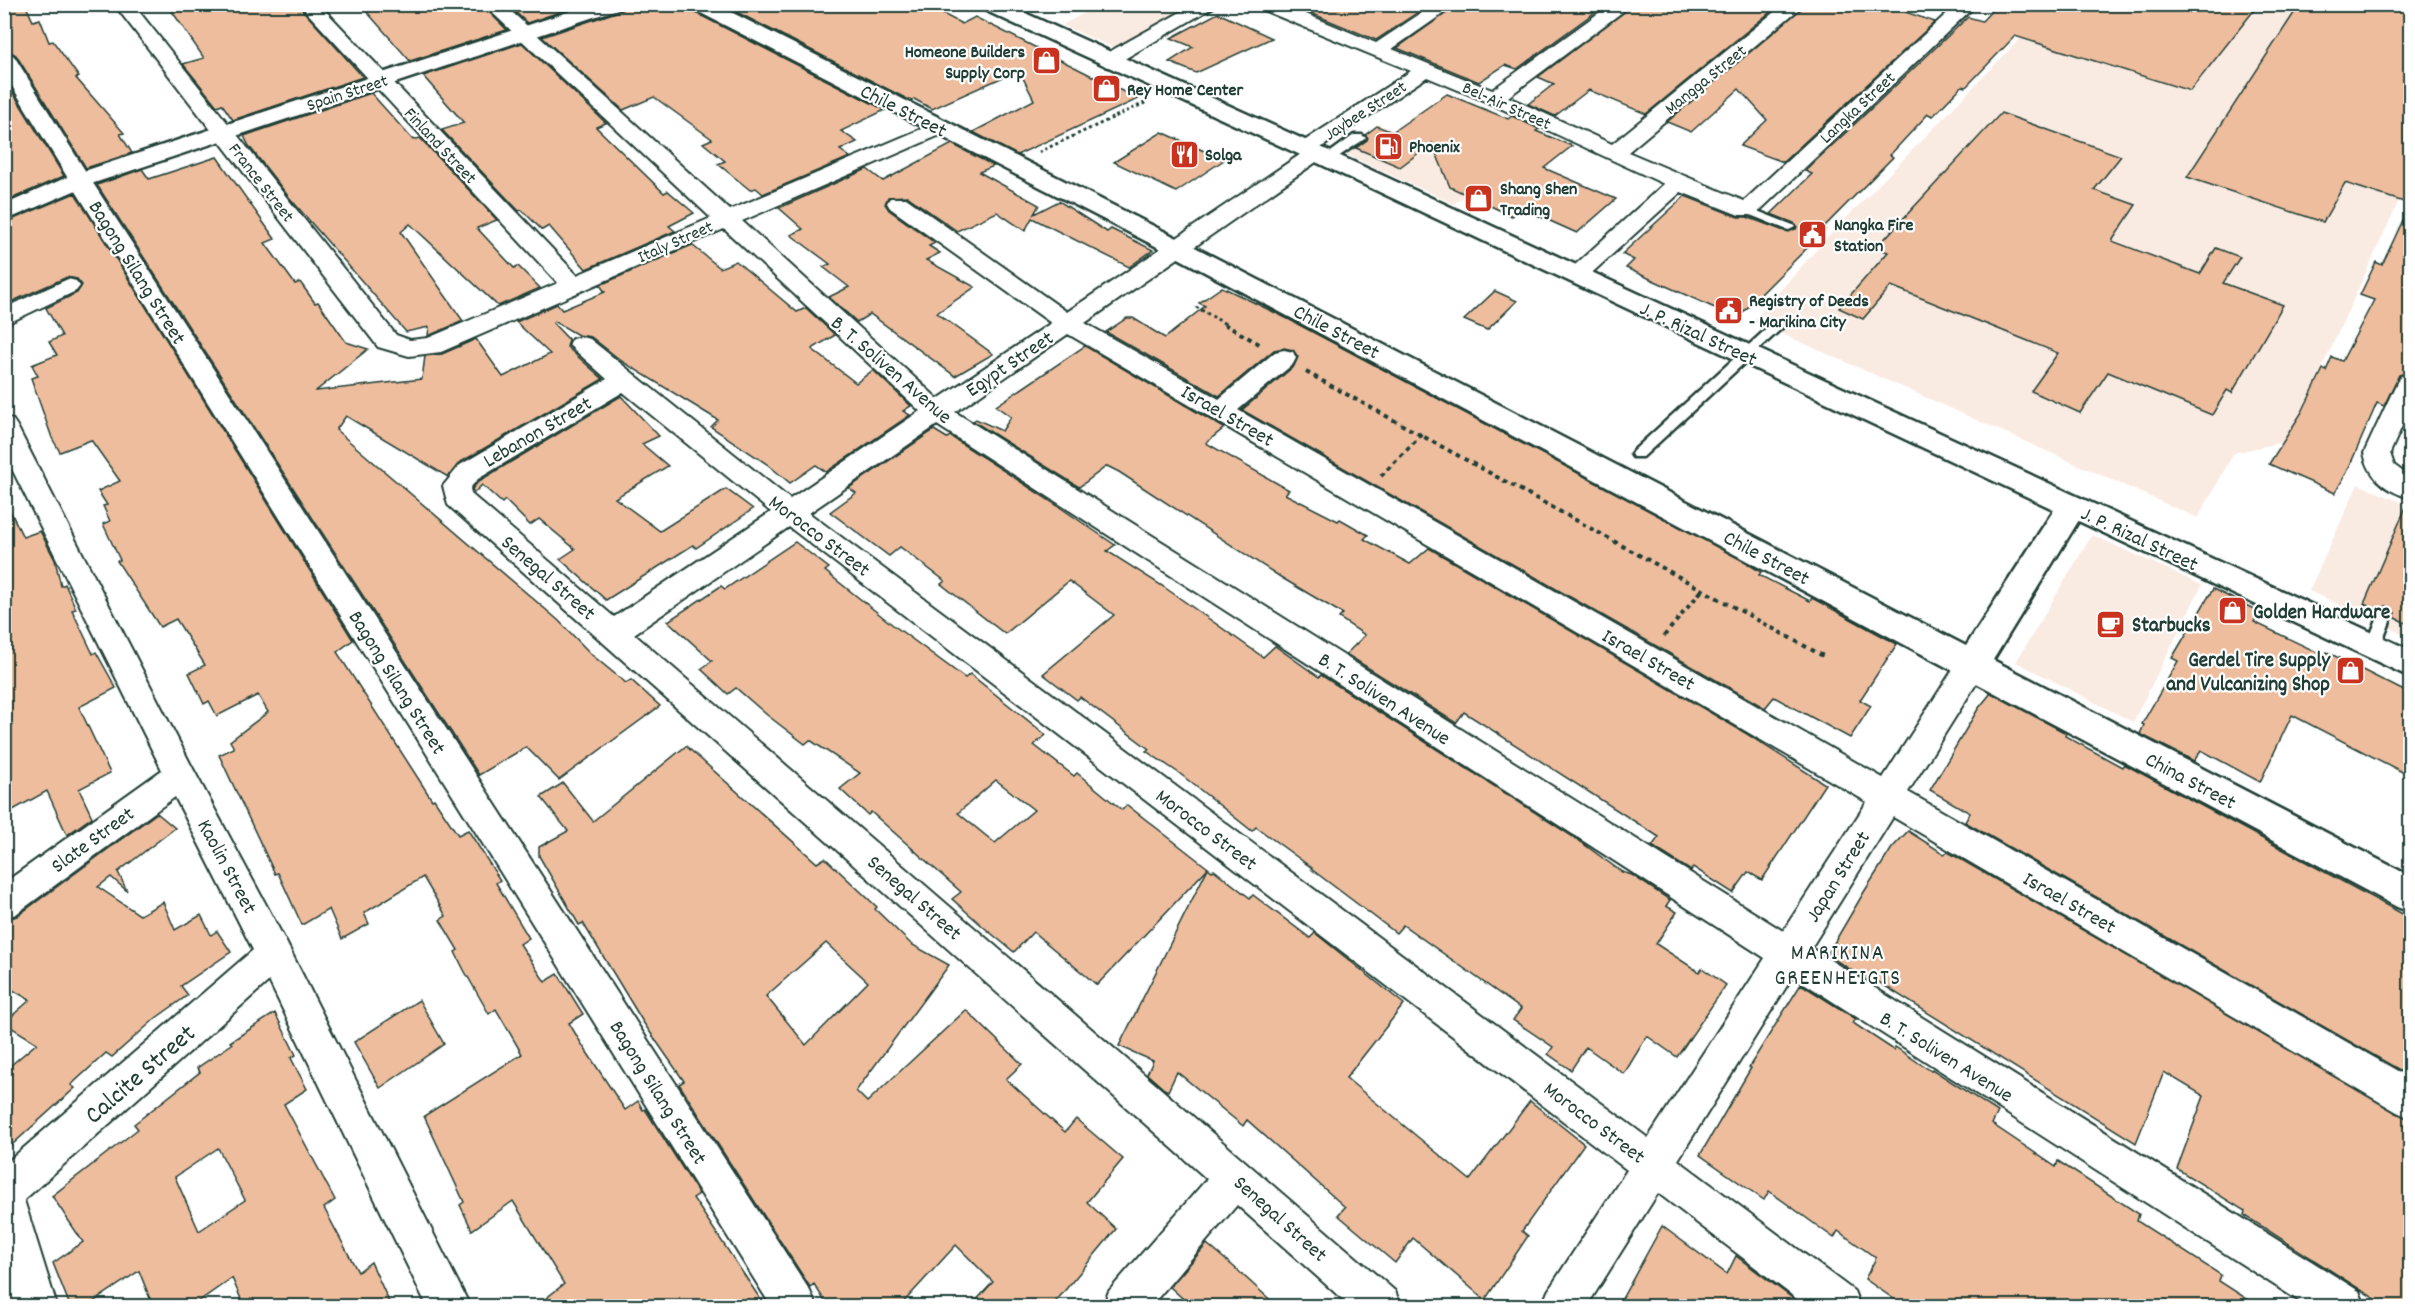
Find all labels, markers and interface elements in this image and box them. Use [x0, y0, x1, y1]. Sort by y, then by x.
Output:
street label: Mangga Street [1660, 40, 1753, 122]
place label: Homeone Builders Supply Corp [905, 41, 1025, 87]
shop icon: Homeone Builders Supply Corp [1030, 45, 1062, 77]
street label: Langka Street [1815, 67, 1902, 151]
street label: Spain Street [304, 69, 392, 119]
shop icon: Rey Home Center [1090, 73, 1122, 105]
street label: Jaybee Street [1320, 76, 1413, 148]
street label: Bel-Air Street [1458, 77, 1555, 138]
street label: Chile Street [854, 78, 952, 147]
place label: Rey Home Center [1127, 79, 1243, 104]
street label: Finland Street [397, 103, 482, 191]
fuel station icon: Phoenix [1372, 130, 1404, 162]
place label: Phoenix [1409, 136, 1460, 161]
restaurant icon: Solga [1168, 138, 1200, 170]
street label: France Street [221, 139, 299, 229]
place label: Solga [1205, 144, 1242, 169]
place label: Shang Shen Trading [1500, 178, 1577, 224]
shop icon: Shang Shen Trading [1463, 182, 1495, 214]
street label: Bagong Silang Street [79, 196, 192, 352]
place label: Nangka Fire Station [1834, 214, 1913, 260]
street label: Italy Street [634, 215, 718, 271]
public building icon: Nangka Fire Station [1797, 218, 1829, 250]
place label: Registry of Deeds - Marikina City [1749, 290, 1869, 336]
public building icon: Registry of Deeds - Marikina City [1712, 294, 1744, 326]
street label: J. P. Rizal Street [1634, 295, 1762, 376]
street label: Chile Street [1287, 298, 1384, 369]
street label: B. T. Soliven Avenue [823, 310, 957, 433]
street label: Egypt Street [961, 325, 1061, 406]
street label: Israel Street [1174, 379, 1279, 456]
street label: Lebanon Street [478, 390, 599, 477]
street label: Morocco Street [761, 489, 876, 586]
street label: J. P. Rizal Street [2075, 500, 2203, 581]
street label: Chile Street [1717, 524, 1814, 595]
street label: Senegal Street [493, 529, 601, 629]
shop icon: Golden Hardware [2216, 595, 2248, 627]
place label: Golden Hardware [2253, 599, 2390, 629]
street label: Bagong Silang Street [339, 606, 452, 762]
cafe icon: Starbucks [2095, 608, 2127, 640]
place label: Starbucks [2132, 612, 2211, 642]
street label: Israel Street [1595, 623, 1700, 700]
street label: B. T. Soliven Avenue [1311, 646, 1455, 755]
place label: Gerdel Tire Supply and Vulcanizing Shop [2166, 647, 2331, 701]
shop icon: Gerdel Tire Supply and Vulcanizing Shop [2335, 655, 2367, 687]
street label: China Street [2139, 746, 2241, 819]
street label: Morocco Street [1148, 783, 1263, 880]
street label: Slate Street [46, 801, 142, 882]
street label: Kaolin Street [188, 815, 263, 920]
street label: Japan Street [1800, 826, 1880, 929]
street label: Senegal Street [859, 849, 967, 949]
street label: Israel Street [2016, 866, 2121, 943]
district label: MARIKINA GREENHEIGTS [1775, 939, 1901, 995]
street label: B. T. Soliven Avenue [1873, 1005, 2018, 1112]
street label: Bagong Silang Street [600, 1016, 713, 1172]
street label: Calcite Street [78, 1017, 205, 1134]
street label: Morocco Street [1536, 1076, 1651, 1173]
street label: Senegal Street [1225, 1170, 1333, 1271]

